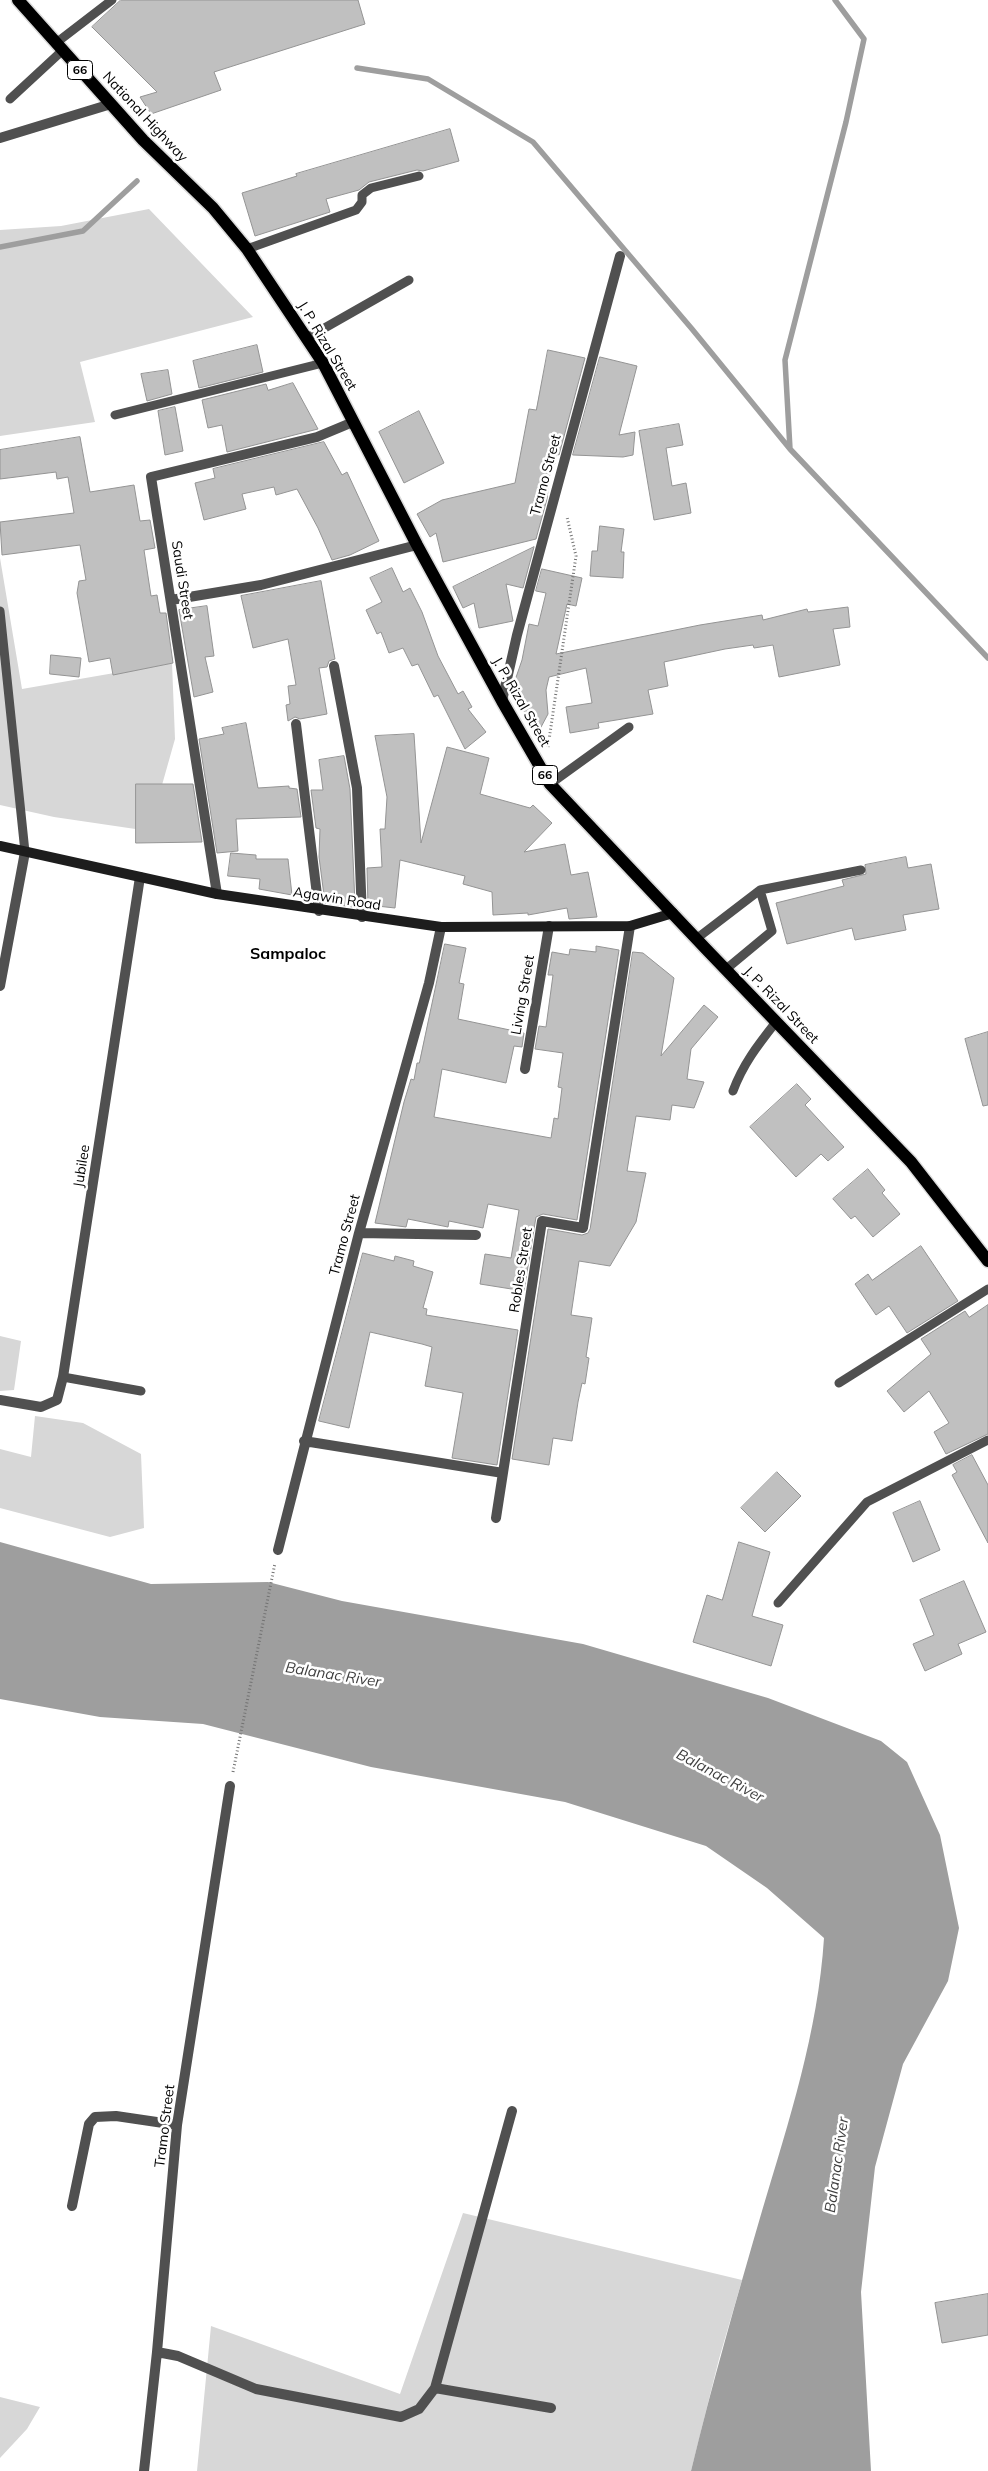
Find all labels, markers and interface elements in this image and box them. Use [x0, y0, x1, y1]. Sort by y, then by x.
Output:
road number: 66 [68, 60, 92, 80]
street label: National Highway [99, 68, 191, 166]
street label: J. P. Rizal Street [294, 298, 360, 394]
street label: Tramo Street [527, 433, 565, 517]
street label: Saudi Street [168, 540, 196, 620]
street label: J. P. Rizal Street [489, 654, 553, 750]
road number: 66 [532, 766, 558, 784]
street label: Agawin Road [292, 884, 382, 914]
district label: Sampaloc [250, 944, 326, 964]
street label: Living Street [508, 954, 538, 1036]
street label: J. P. Rizal Street [740, 963, 822, 1047]
street label: Jubilee [70, 1143, 94, 1189]
street label: Tramo Street [326, 1193, 364, 1277]
street label: Robles Street [506, 1226, 536, 1314]
water label: Balanac River [284, 1659, 382, 1691]
water label: Balanac River [673, 1745, 767, 1807]
street label: Tramo Street [152, 2084, 178, 2168]
water label: Balanac River [821, 2116, 853, 2214]

